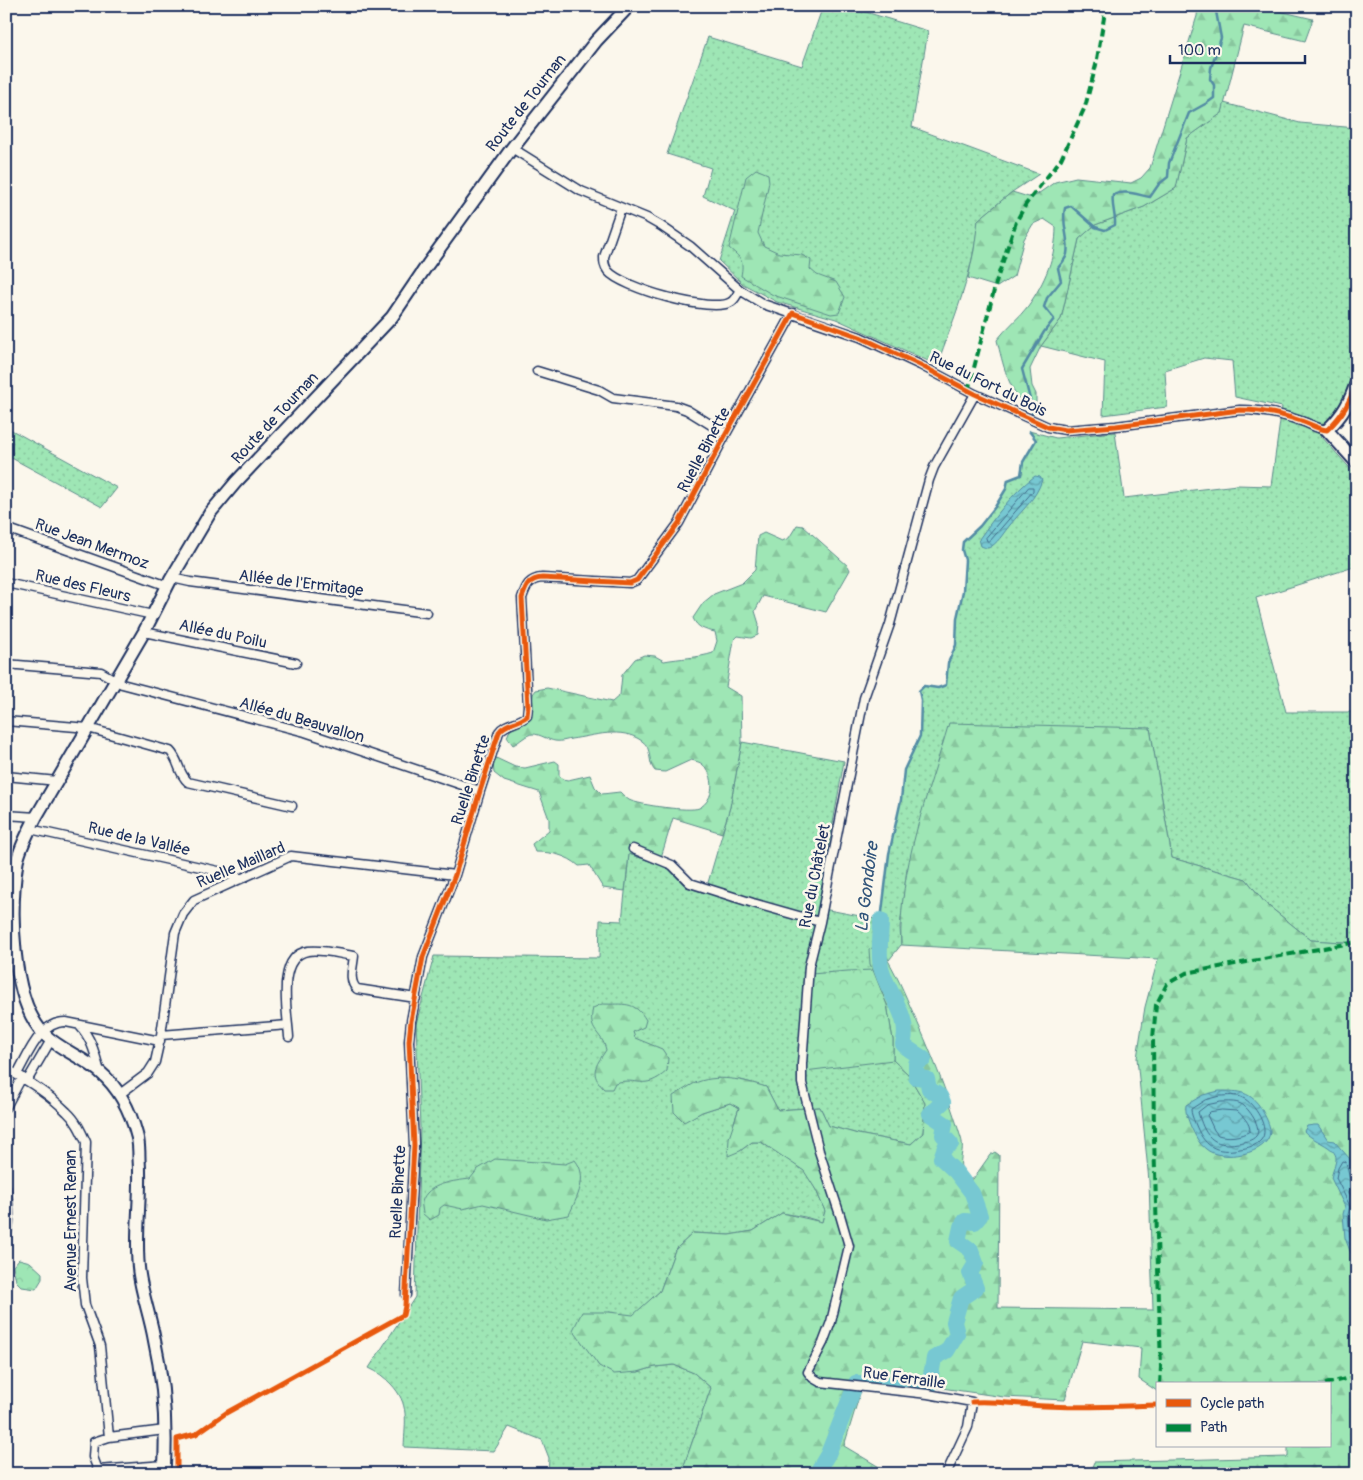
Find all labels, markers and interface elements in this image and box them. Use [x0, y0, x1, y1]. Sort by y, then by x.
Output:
scale bar [1170, 32, 1306, 64]
text: 100 m [1178, 41, 1221, 60]
street label: Route de Tournan [482, 50, 570, 156]
street label: Rue du Fort du Bois [926, 347, 1050, 421]
street label: Route de Tournan [227, 368, 323, 468]
street label: Ruelle Binette [673, 404, 735, 496]
street label: Rue Jean Mermoz [32, 514, 152, 574]
street label: Rue des Fleurs [33, 565, 133, 607]
street label: Allée de l'Ermitage [238, 565, 364, 601]
street label: Allée du Poilu [177, 615, 269, 653]
street label: Allée du Beauvallon [237, 693, 367, 747]
street label: Ruelle Binette [447, 732, 495, 828]
street label: Rue de la Vallée [86, 818, 192, 860]
street label: Rue du Châtelet [795, 822, 835, 930]
street label: Ruelle Maillard [194, 837, 288, 893]
water label: La Gondoire [850, 839, 884, 933]
street label: Ruelle Binette [386, 1145, 410, 1239]
street label: Avenue Ernest Renan [61, 1150, 81, 1292]
street label: Rue Ferraille [862, 1362, 947, 1394]
legend [1156, 1382, 1330, 1448]
text: Cycle path [1200, 1394, 1264, 1413]
text: Path [1200, 1418, 1227, 1437]

